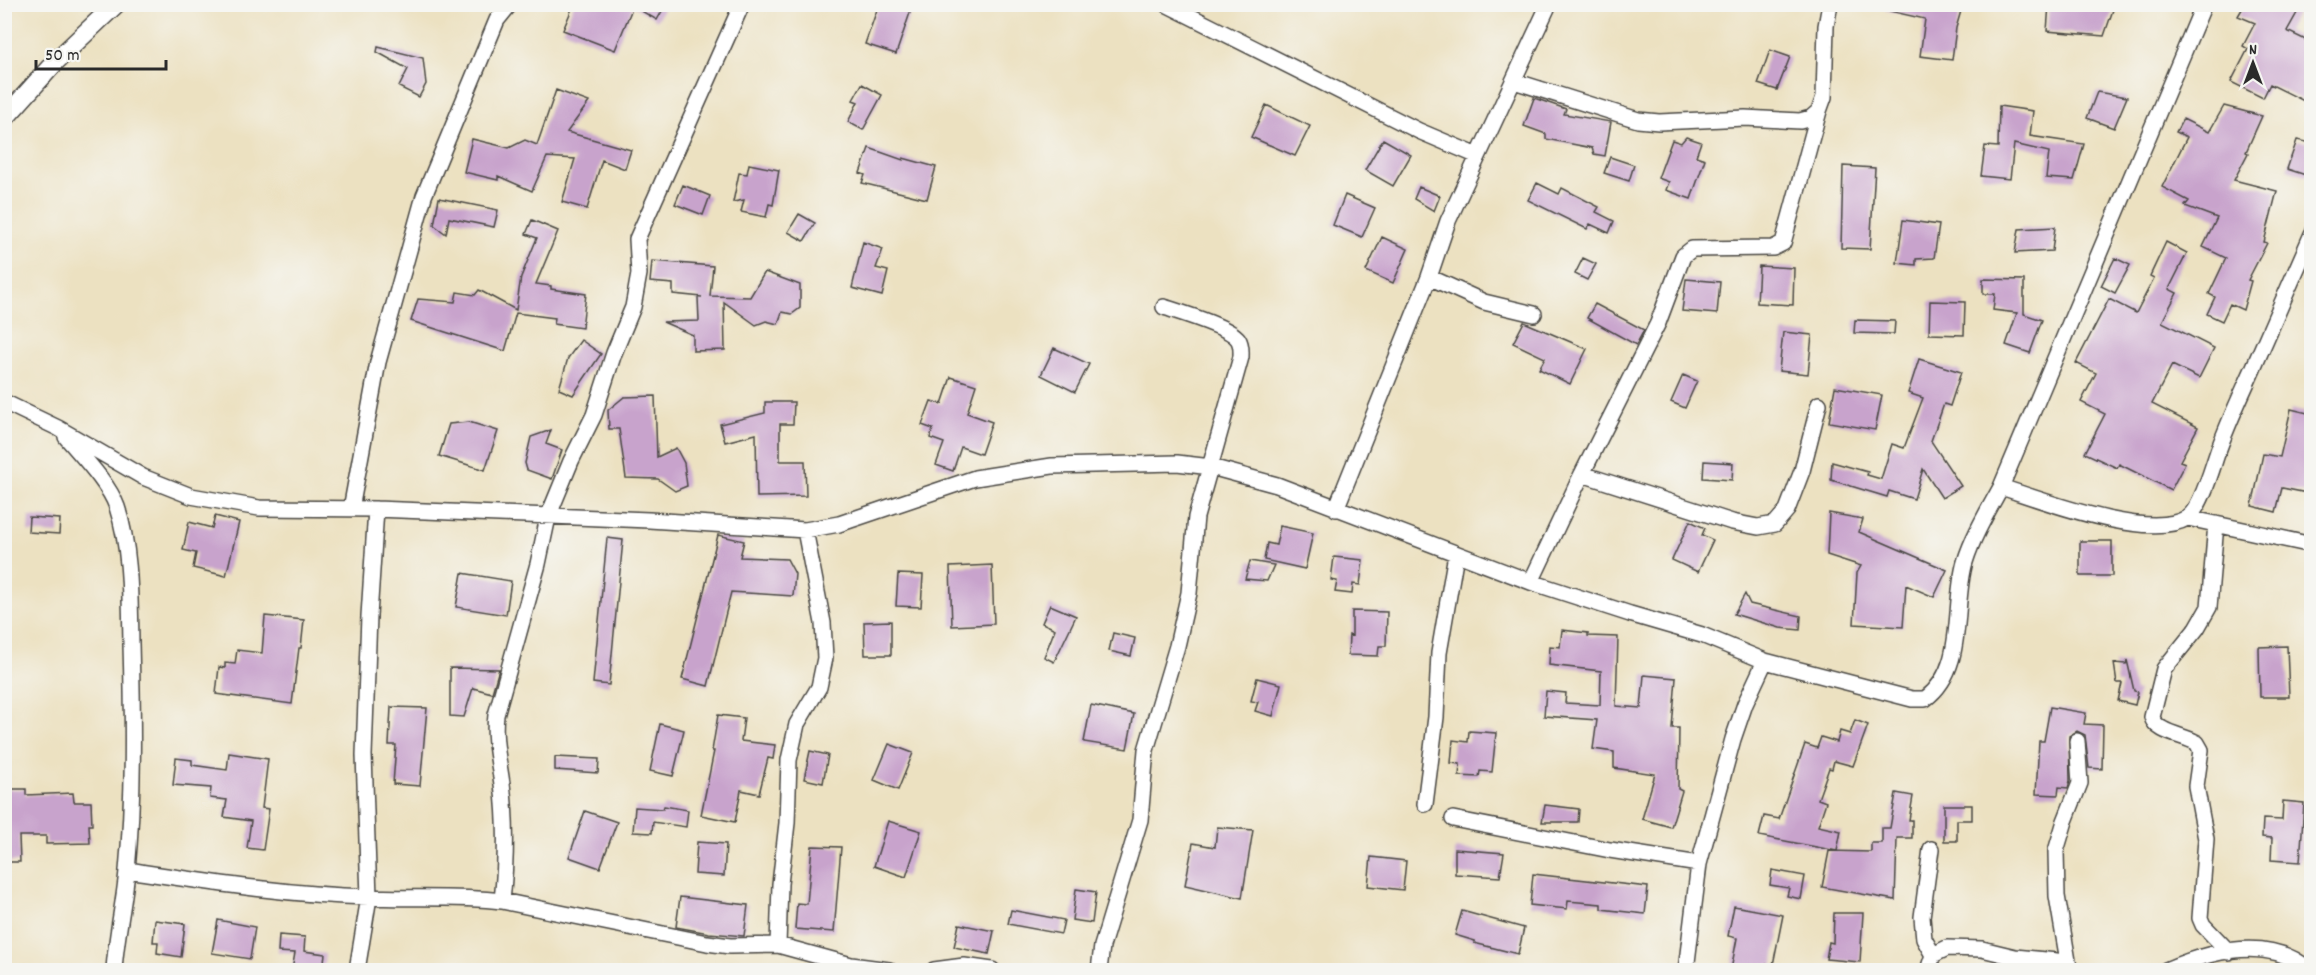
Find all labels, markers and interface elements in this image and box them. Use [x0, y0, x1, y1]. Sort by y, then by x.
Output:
scale bar [36, 33, 166, 71]
north arrow [2223, 33, 2283, 93]
text: N [2249, 39, 2257, 62]
text: 50 m [45, 44, 80, 69]

